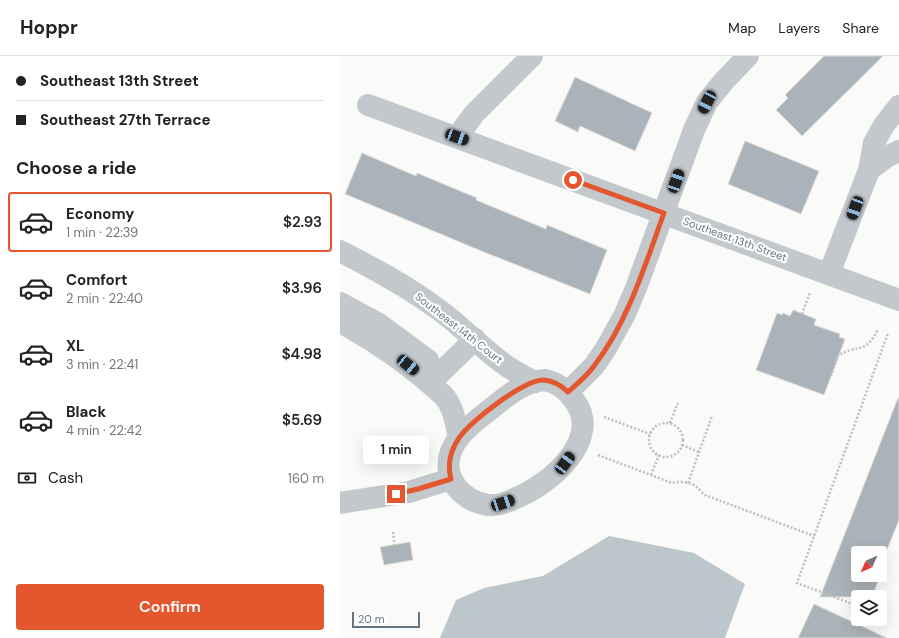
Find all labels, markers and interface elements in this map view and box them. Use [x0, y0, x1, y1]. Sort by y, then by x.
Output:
text: Hoppr [20, 15, 78, 40]
text: Map [728, 19, 756, 37]
text: Layers [778, 19, 820, 37]
text: Share [842, 19, 879, 37]
text: Southeast 13th Street [40, 71, 199, 91]
car [696, 89, 718, 115]
text: Southeast 27th Terrace [40, 110, 211, 130]
car [444, 127, 470, 147]
text: Choose a ride [16, 156, 137, 180]
car [666, 168, 686, 194]
route start [564, 171, 582, 189]
car [845, 195, 865, 221]
icon: car [18, 204, 54, 240]
text: Economy [66, 204, 134, 224]
text: $2.93 [283, 212, 322, 232]
street label: Southeast 13th Street [681, 214, 789, 264]
text: 1 min · 22:39 [66, 224, 138, 241]
icon: car [18, 270, 54, 306]
text: Comfort [66, 270, 127, 290]
text: $3.96 [282, 278, 322, 298]
street label: Southeast 14th Court [412, 289, 506, 367]
text: 2 min · 22:40 [66, 290, 143, 307]
icon: car [18, 336, 54, 372]
text: XL [66, 336, 84, 356]
text: $4.98 [282, 344, 322, 364]
car [395, 353, 421, 377]
text: 3 min · 22:41 [66, 356, 138, 373]
icon: car [18, 402, 54, 438]
text: Black [66, 402, 106, 422]
text: $5.69 [282, 410, 322, 430]
text: 4 min · 22:42 [66, 422, 142, 439]
callout: 1 min [363, 436, 429, 464]
text: 1 min [380, 441, 412, 458]
car [553, 450, 577, 476]
icon: cash [16, 467, 38, 489]
text: Cash [48, 468, 83, 488]
text: 160 m [288, 470, 324, 487]
route end [387, 485, 405, 503]
car [490, 493, 516, 513]
north arrow [851, 546, 887, 582]
map controls [851, 546, 887, 626]
button: Confirm [16, 584, 324, 630]
button: layers [851, 590, 887, 626]
scale bar [352, 610, 420, 629]
text: 20 m [358, 612, 384, 626]

